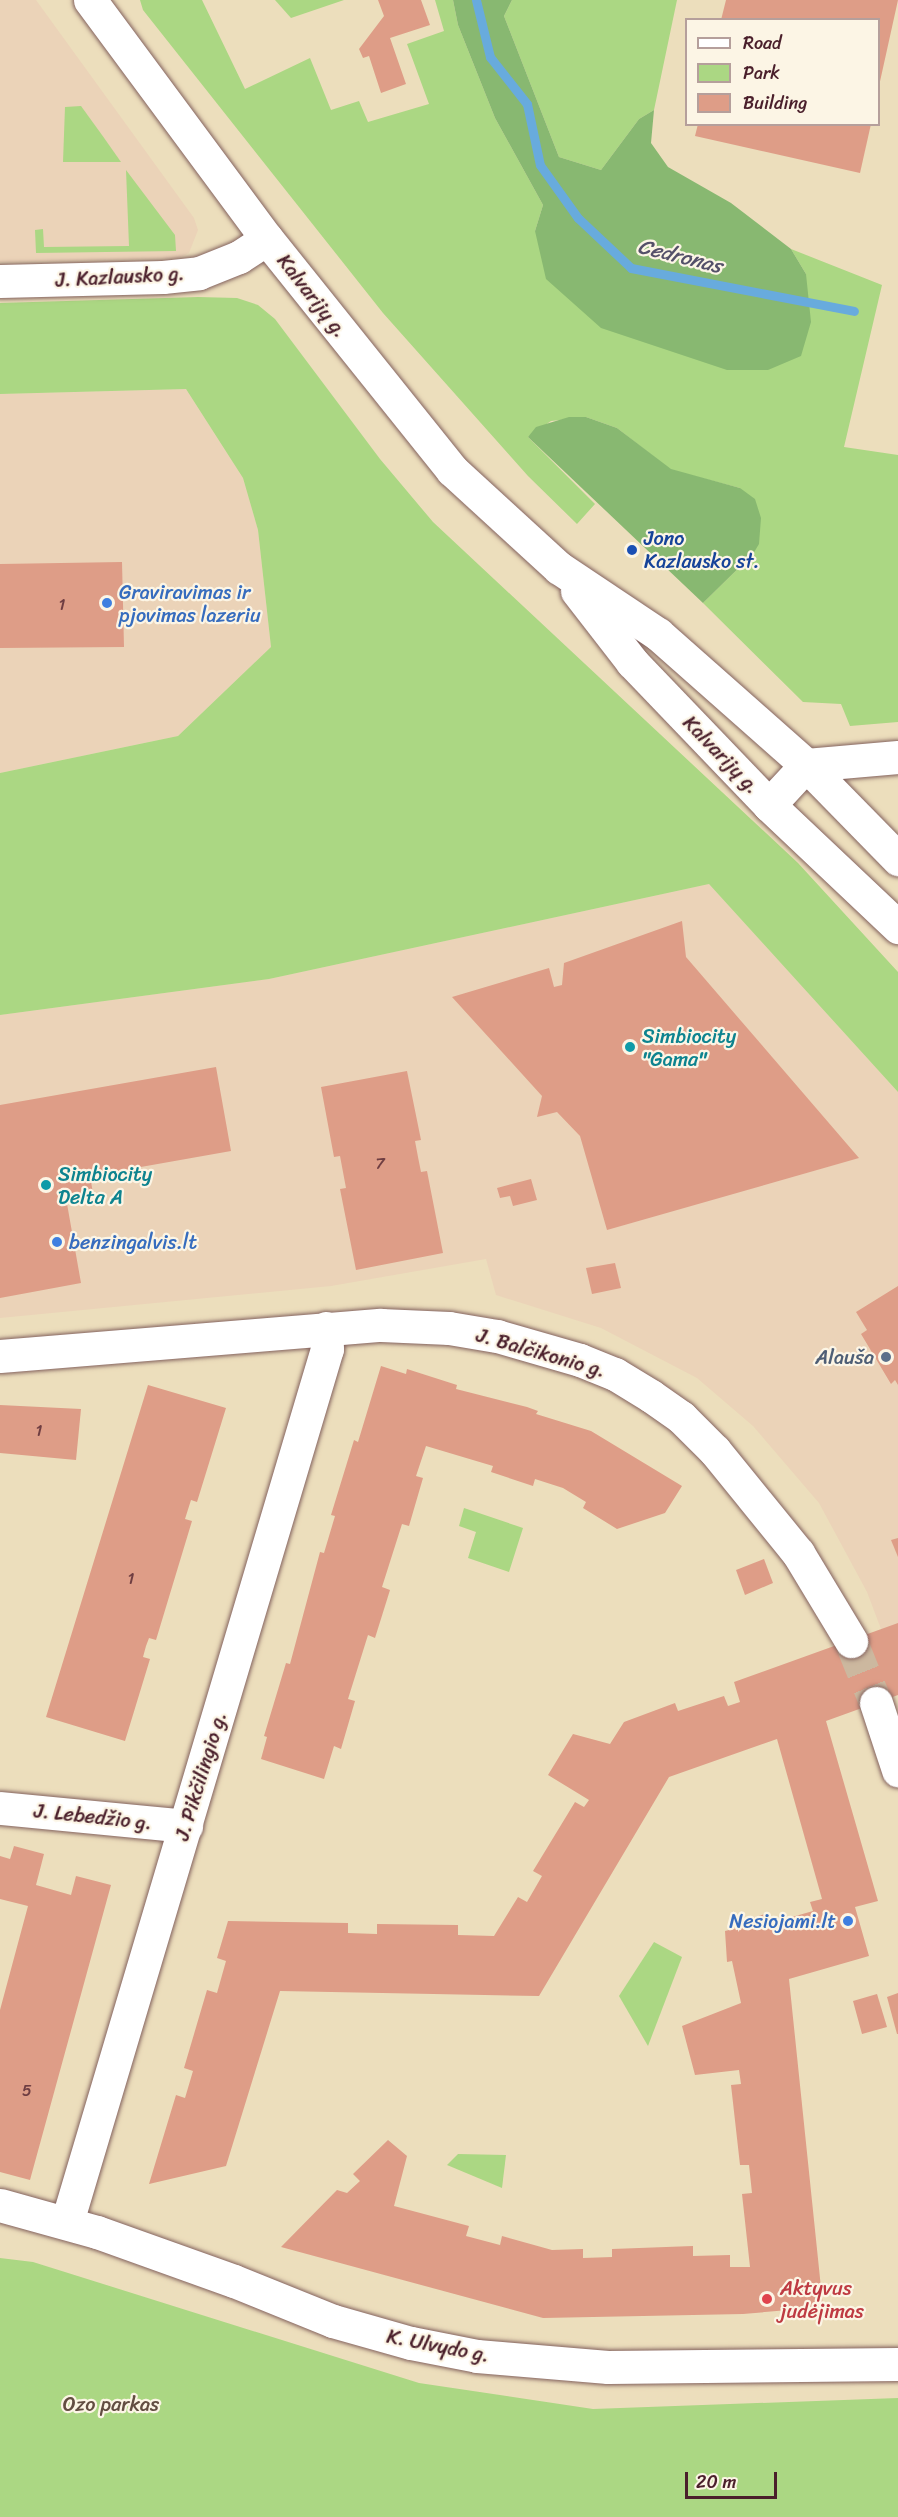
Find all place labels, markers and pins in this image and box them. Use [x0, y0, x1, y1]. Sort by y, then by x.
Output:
place label: Jono Kazlausko st. [644, 526, 760, 573]
marker: Jono Kazlausko st. [625, 543, 639, 557]
place label: Graviravimas ir pjovimas lazeriu [119, 580, 261, 627]
marker: Graviravimas ir pjovimas lazeriu [100, 596, 114, 610]
place label: Simbiocity "Gama" [642, 1024, 736, 1071]
marker: Simbiocity "Gama" [623, 1040, 637, 1054]
place label: Simbiocity Delta A [58, 1162, 152, 1209]
marker: Simbiocity Delta A [39, 1178, 53, 1192]
place label: benzingalvis.lt [69, 1230, 197, 1254]
marker: benzingalvis.lt [50, 1235, 64, 1249]
place label: Alauša [815, 1345, 874, 1369]
marker: Alauša [879, 1350, 893, 1364]
place label: Nesiojami.lt [729, 1909, 836, 1933]
marker: Nesiojami.lt [841, 1914, 855, 1928]
place label: Aktyvus judėjimas [780, 2276, 864, 2323]
marker: Aktyvus judėjimas [758, 2290, 776, 2308]

